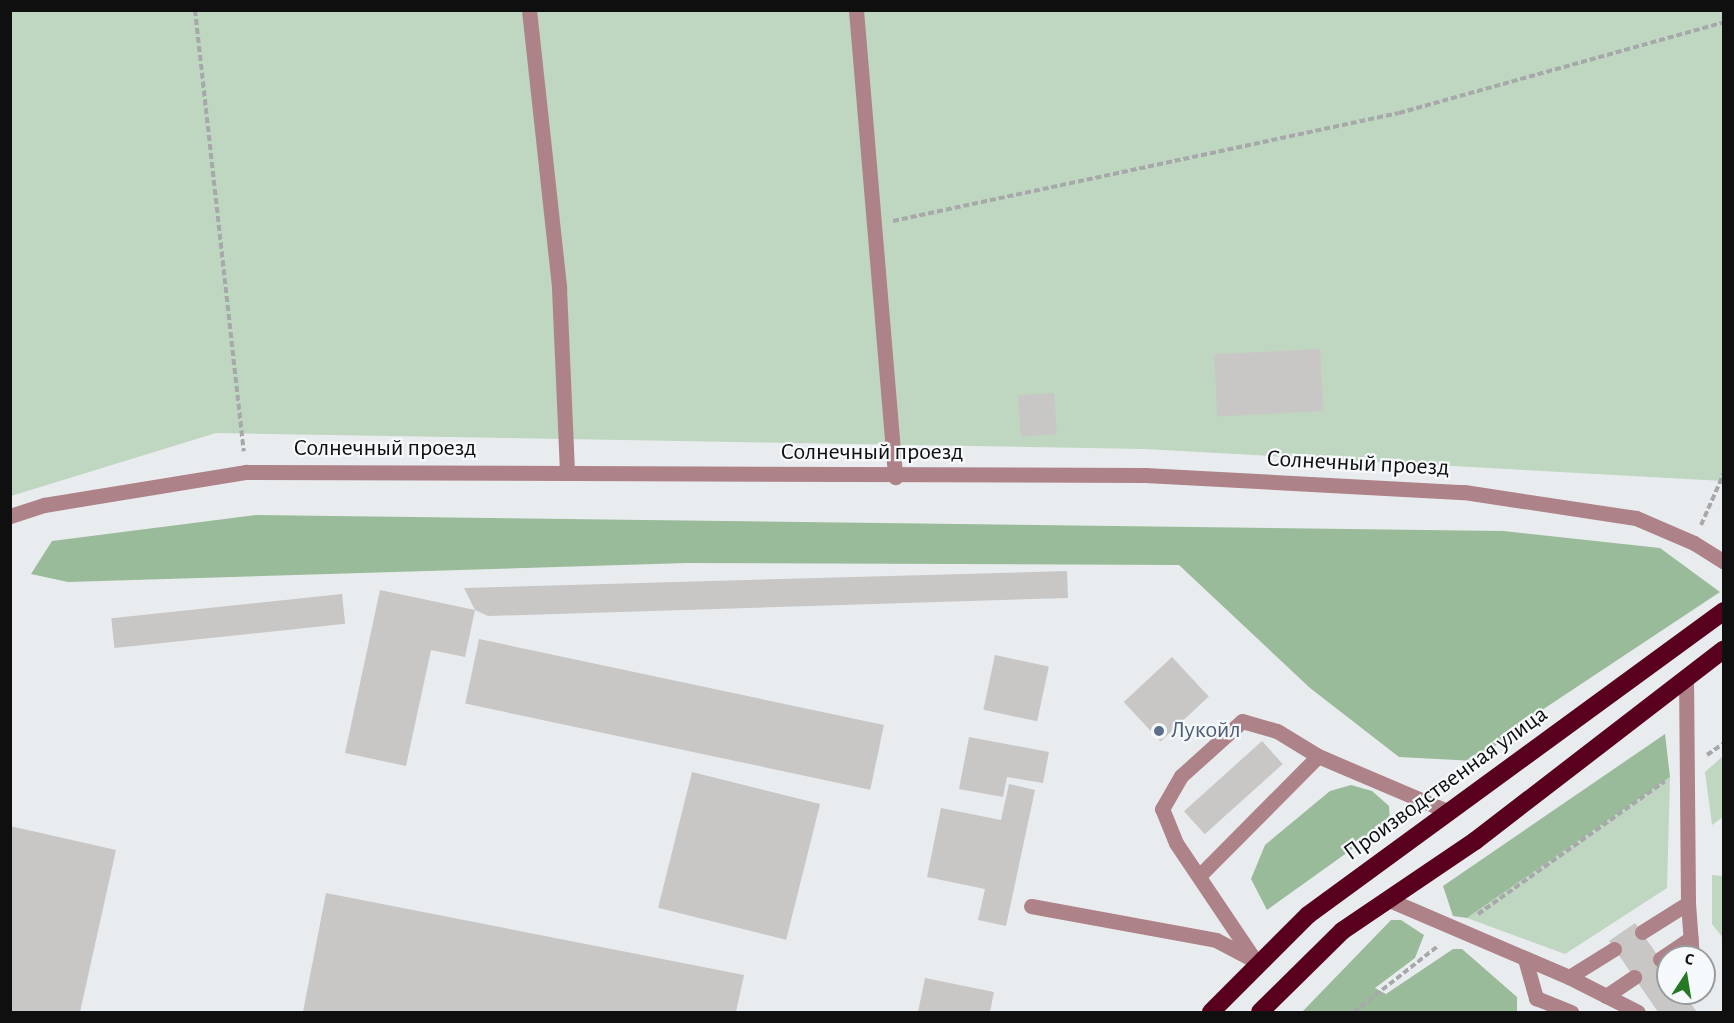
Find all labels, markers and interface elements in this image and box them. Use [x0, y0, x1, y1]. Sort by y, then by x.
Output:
street label: Солнечный проезд [294, 435, 476, 463]
street label: Солнечный проезд [781, 439, 963, 467]
street label: Солнечный проезд [1266, 445, 1450, 483]
street label: Производственная улица [1338, 700, 1554, 868]
place label: Лукойл [1171, 717, 1241, 745]
marker: Лукойл [1152, 724, 1166, 738]
north arrow [1656, 945, 1716, 1005]
text: С [1683, 951, 1695, 968]

